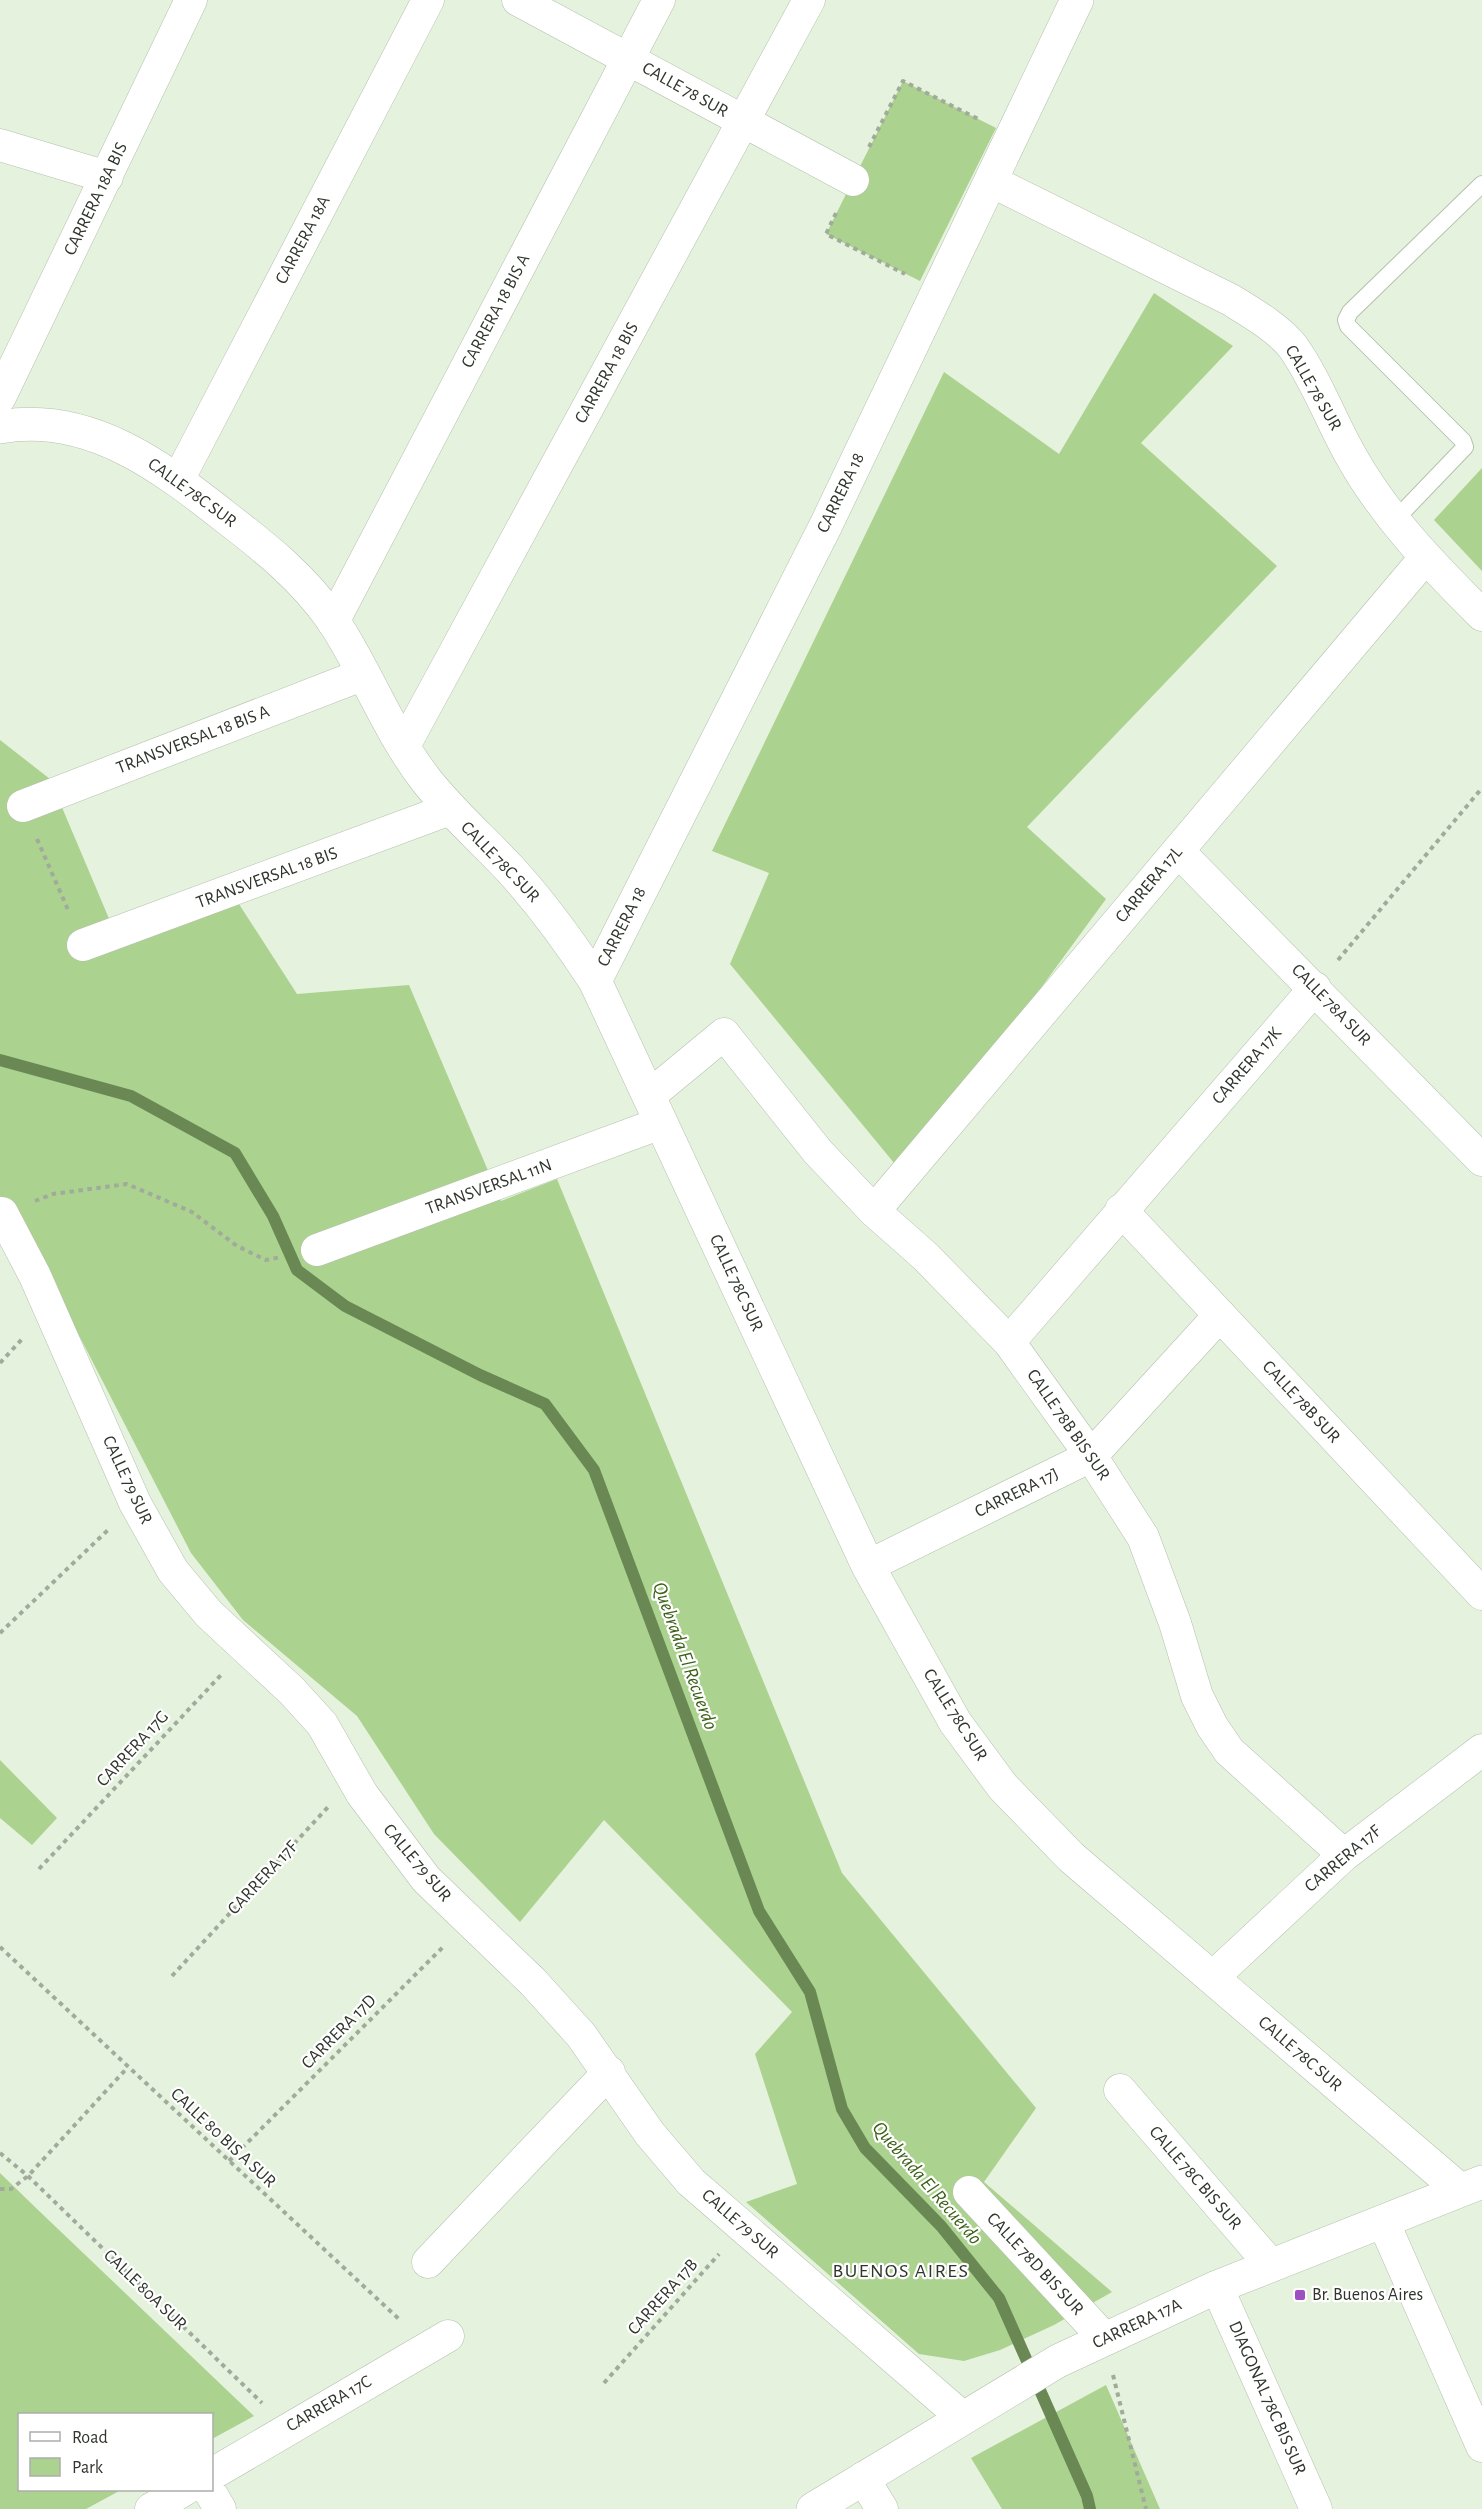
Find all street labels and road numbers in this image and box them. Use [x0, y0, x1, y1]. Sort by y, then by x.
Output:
street label: CALLE 78 SUR [639, 59, 731, 121]
street label: CARRERA 18A BIS [61, 140, 131, 258]
street label: CARRERA 18A [272, 192, 334, 287]
street label: CARRERA 18 BIS A [459, 251, 534, 371]
street label: CARRERA 18 BIS [572, 319, 642, 427]
street label: CALLE 78 SUR [1281, 342, 1345, 434]
street label: CARRERA 18 [814, 450, 868, 536]
street label: CALLE 78C SUR [144, 455, 240, 531]
street label: TRANSVERSAL 18 BIS A [114, 702, 273, 777]
street label: CALLE 78C SUR [457, 818, 543, 906]
street label: CARRERA 17L [1112, 843, 1186, 926]
street label: TRANSVERSAL 18 BIS [194, 844, 340, 912]
street label: CARRERA 18 [594, 884, 650, 970]
street label: CALLE 78A SUR [1288, 961, 1374, 1049]
street label: CARRERA 17K [1209, 1024, 1285, 1108]
street label: TRANSVERSAL 11N [423, 1156, 555, 1218]
street label: CALLE 78C SUR [706, 1232, 766, 1334]
street label: CALLE 78B SUR [1259, 1358, 1343, 1446]
street label: CALLE 78B BIS SUR [1023, 1366, 1113, 1484]
street label: CALLE 79 SUR [99, 1433, 155, 1527]
street label: CARRERA 17J [972, 1465, 1062, 1521]
street label: CALLE 78C SUR [920, 1666, 990, 1764]
street label: CARRERA 17G [94, 1708, 172, 1790]
street label: CALLE 79 SUR [380, 1821, 454, 1905]
street label: CARRERA 17F [1301, 1822, 1385, 1896]
street label: CARRERA 17F [225, 1838, 302, 1918]
street label: CARRERA 17D [298, 1991, 380, 2073]
street label: CALLE 78C SUR [1255, 2013, 1345, 2095]
street label: CALLE 80 BIS A SUR [167, 2085, 279, 2191]
street label: CALLE 78C BIS SUR [1145, 2123, 1245, 2233]
street label: CALLE 79 SUR [698, 2186, 782, 2262]
street label: CALLE 78D BIS SUR [983, 2209, 1087, 2319]
street label: CALLE 80A SUR [100, 2246, 190, 2334]
street label: CARRERA 17B [624, 2256, 702, 2338]
street label: CARRERA 17A [1090, 2295, 1185, 2352]
street label: DIAGONAL 78C BIS SUR [1225, 2318, 1309, 2478]
street label: CARRERA 17C [283, 2372, 375, 2436]

